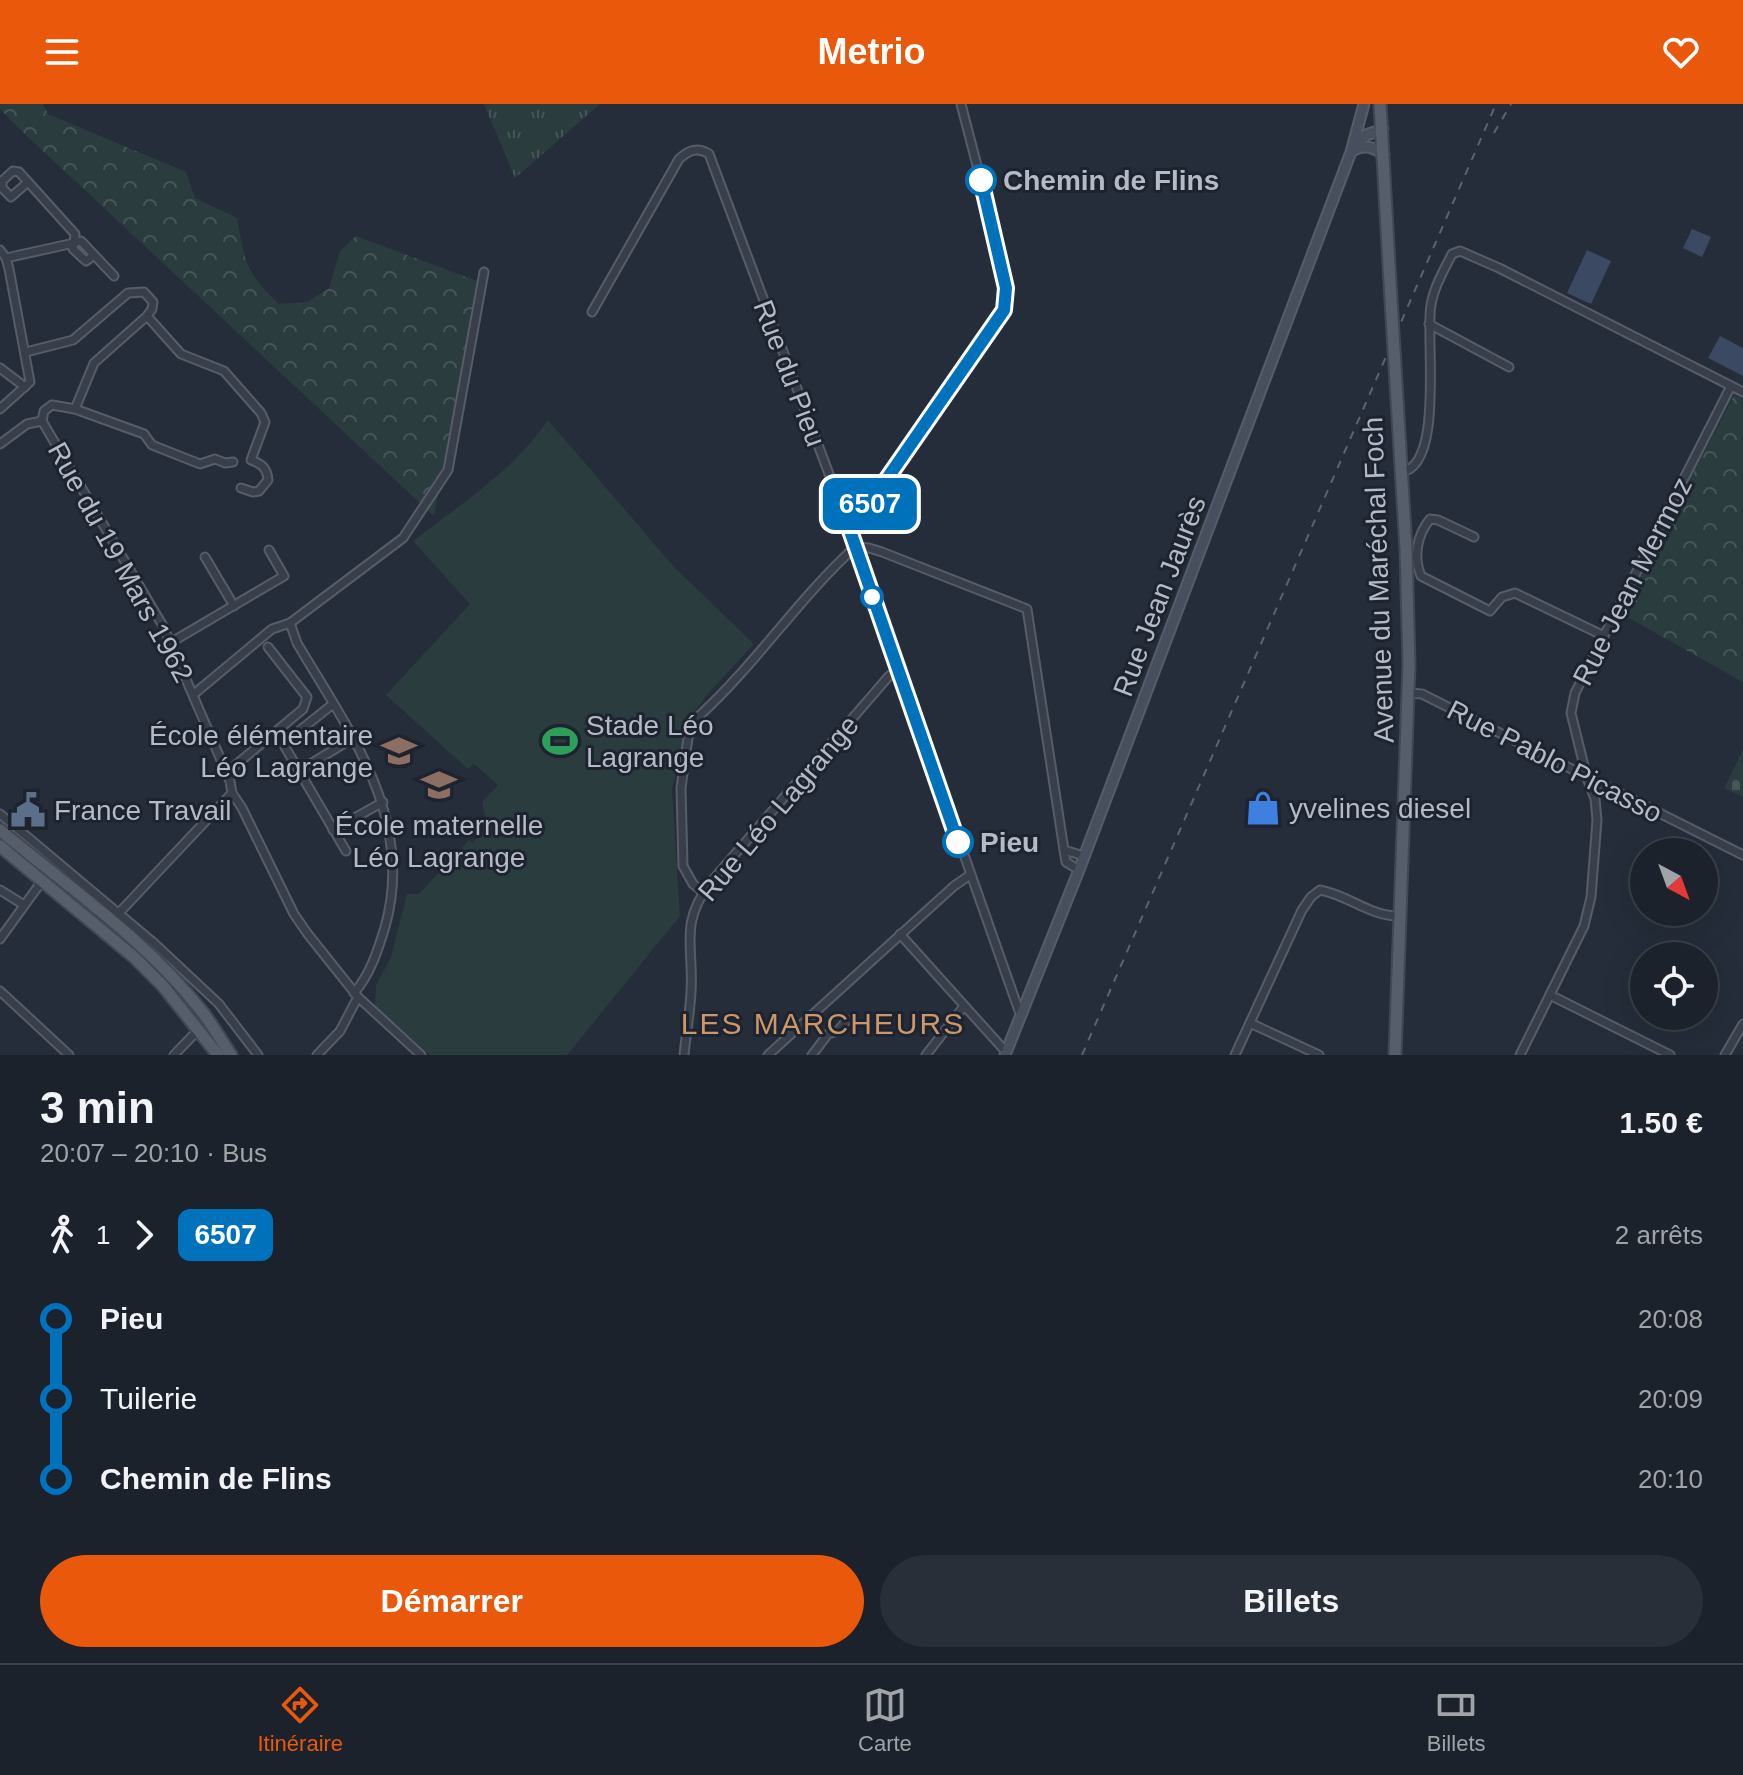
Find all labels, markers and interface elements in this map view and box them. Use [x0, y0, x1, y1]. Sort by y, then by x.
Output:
icon: menu [40, 30, 84, 74]
icon: heart [1659, 30, 1703, 74]
text: Metrio [818, 31, 926, 72]
marker: Chemin de Flins [966, 165, 996, 195]
place label: Chemin de Flins [1003, 165, 1219, 196]
street label: Rue du Pieu [747, 296, 832, 451]
street label: Avenue du Maréchal Foch [1357, 416, 1400, 744]
street label: Rue du 19 Mars 1962 [42, 437, 199, 688]
street label: Rue Jean Mermoz [1567, 472, 1698, 690]
line badge: 6507 [814, 478, 926, 530]
text: 6507 [839, 488, 901, 519]
street label: Rue Jean Jaurès [1107, 492, 1212, 701]
unlabelled marker [861, 586, 883, 608]
street label: Rue Pablo Picasso [1442, 694, 1667, 829]
place label: Stade Léo Lagrange [586, 710, 714, 773]
street label: Rue Léo Lagrange [692, 710, 865, 907]
place label: École élémentaire Léo Lagrange [149, 720, 373, 783]
sports icon: Stade Léo Lagrange [541, 722, 579, 760]
school or university icon: École élémentaire Léo Lagrange [380, 732, 418, 770]
school or university icon: École maternelle Léo Lagrange [420, 766, 458, 804]
shop icon: yvelines diesel [1244, 789, 1282, 827]
public building icon: France Travail [9, 791, 47, 829]
place label: yvelines diesel [1289, 793, 1471, 824]
place label: France Travail [54, 795, 231, 826]
place label: École maternelle Léo Lagrange [335, 810, 543, 873]
marker: Pieu [943, 827, 973, 857]
place label: Pieu [980, 827, 1039, 858]
north arrow [1630, 838, 1718, 926]
map controls [1630, 838, 1718, 1030]
button: locate [1630, 942, 1718, 1030]
district label: LES MARCHEURS [681, 1007, 965, 1040]
text: 3 min [40, 1083, 155, 1132]
text: 1.50 € [1620, 1106, 1703, 1139]
text: 20:07 – 20:10 · Bus [40, 1138, 267, 1168]
icon: walk [40, 1213, 84, 1257]
icon: forward [122, 1213, 166, 1257]
text: 6507 [194, 1219, 257, 1250]
text: 1 [96, 1220, 110, 1250]
text: 2 arrêts [1615, 1220, 1703, 1250]
text: Pieu [100, 1302, 163, 1335]
text: 20:08 [1638, 1304, 1703, 1334]
text: Tuilerie [100, 1382, 197, 1415]
text: 20:09 [1638, 1384, 1703, 1414]
text: Chemin de Flins [100, 1462, 332, 1495]
text: 20:10 [1638, 1464, 1703, 1494]
button: Démarrer [40, 1555, 864, 1647]
button: Billets [880, 1555, 1703, 1647]
tab: Itinéraire [257, 1683, 343, 1757]
tab: Carte [858, 1683, 912, 1757]
tab: Billets [1427, 1683, 1486, 1757]

